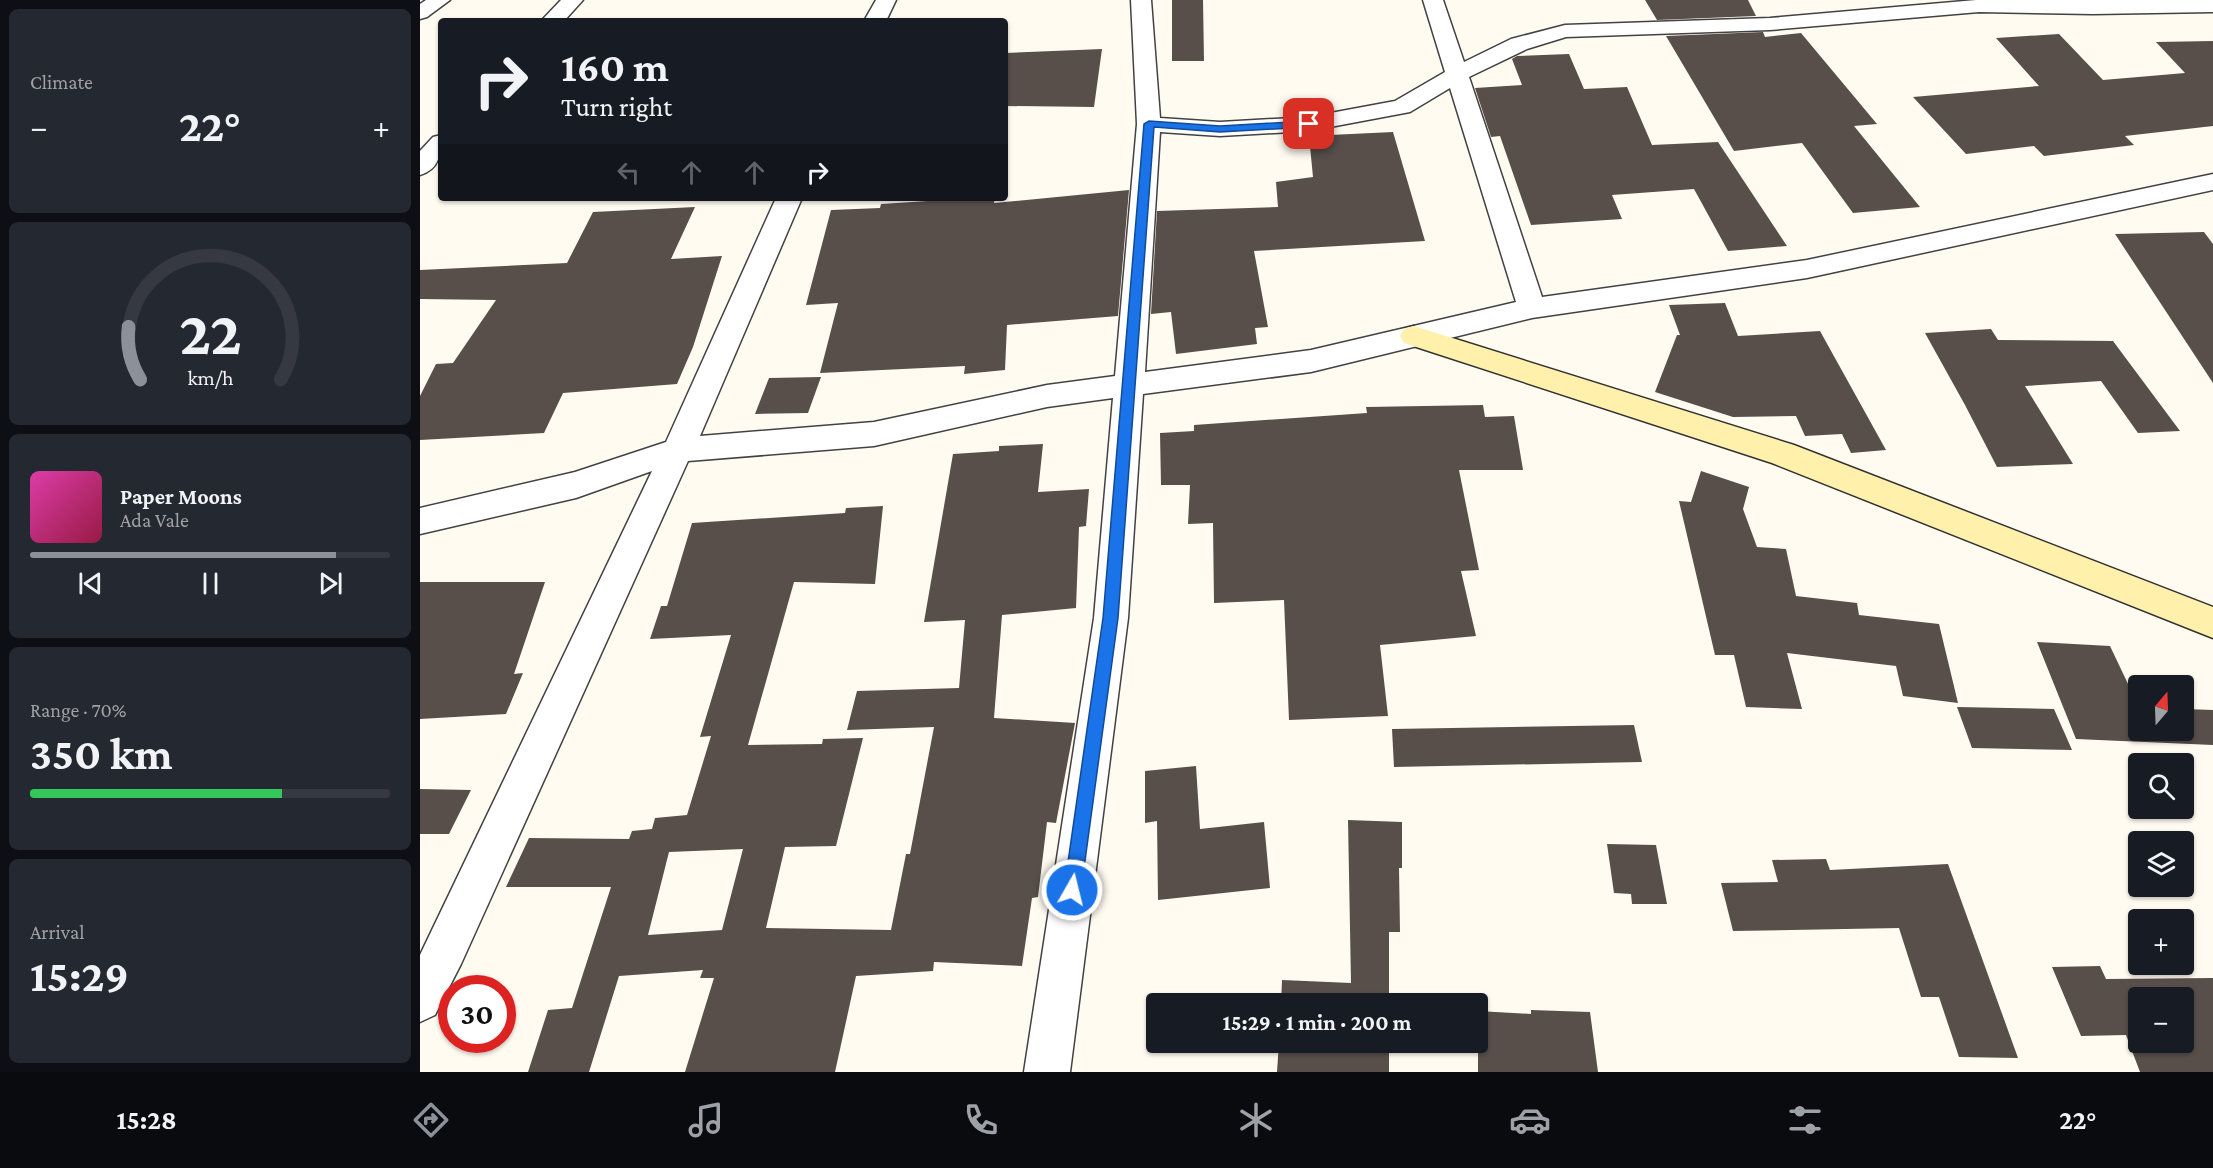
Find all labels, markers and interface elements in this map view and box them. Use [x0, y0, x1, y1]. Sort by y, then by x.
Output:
icon: right [462, 42, 540, 120]
text: 160 m [561, 43, 669, 90]
text: Climate [30, 71, 93, 93]
text: Turn right [561, 92, 672, 122]
pin [1283, 98, 1334, 149]
text: 22° [179, 101, 241, 151]
icon: arrive [1292, 107, 1325, 140]
text: − [30, 108, 47, 145]
text: + [373, 108, 390, 145]
icon: left [612, 156, 645, 189]
icon: ahead [675, 156, 708, 189]
icon: ahead [738, 156, 771, 189]
icon: right [801, 156, 834, 189]
text: 22 [179, 299, 241, 368]
text: km/h [187, 367, 234, 391]
text: Paper Moons [120, 484, 242, 509]
text: Ada Vale [120, 509, 189, 531]
icon: previous [74, 567, 107, 600]
icon: pause [194, 567, 227, 600]
icon: next [314, 567, 347, 600]
north arrow [2128, 675, 2194, 741]
map controls [2128, 675, 2194, 1053]
text: Range · 70% [30, 699, 127, 721]
text: 350 km [30, 729, 173, 779]
button: search [2128, 753, 2194, 819]
button: layers [2128, 831, 2194, 897]
position arrow [1040, 858, 1104, 922]
button: + [2128, 909, 2194, 975]
text: Arrival [30, 921, 84, 943]
text: 15:29 [30, 951, 129, 1001]
speed limit sign: 30 [438, 975, 516, 1053]
button: − [2128, 987, 2194, 1053]
text: 15:29 · 1 min · 200 m [1223, 1010, 1411, 1035]
icon: directions [410, 1099, 452, 1141]
icon: music [685, 1099, 727, 1141]
icon: phone [960, 1099, 1002, 1141]
icon: climate [1235, 1099, 1277, 1141]
icon: car [1509, 1099, 1551, 1141]
icon: filters [1784, 1099, 1826, 1141]
text: 15:28 [116, 1105, 177, 1135]
text: 22° [2059, 1105, 2097, 1135]

